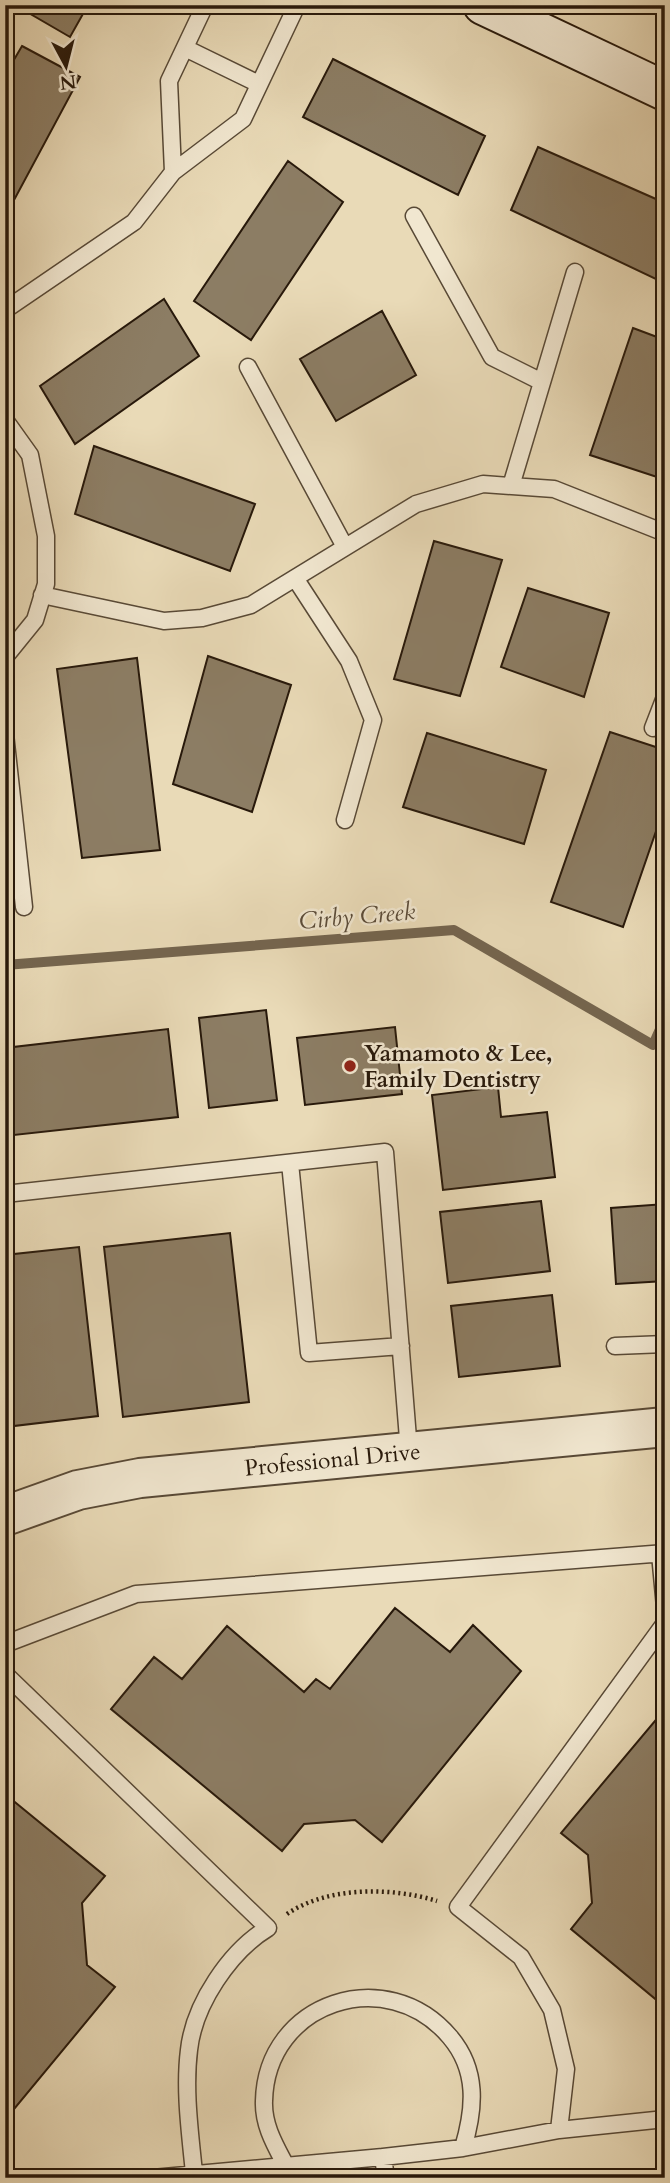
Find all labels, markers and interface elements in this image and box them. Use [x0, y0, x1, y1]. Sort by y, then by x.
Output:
north arrow [32, 32, 102, 102]
text: N [58, 68, 78, 96]
water label: Cirby Creek [297, 895, 417, 938]
place label: Yamamoto & Lee, Family Dentistry [364, 1038, 552, 1095]
marker: Yamamoto & Lee, Family Dentistry [342, 1058, 358, 1074]
street label: Professional Drive [243, 1436, 422, 1484]

